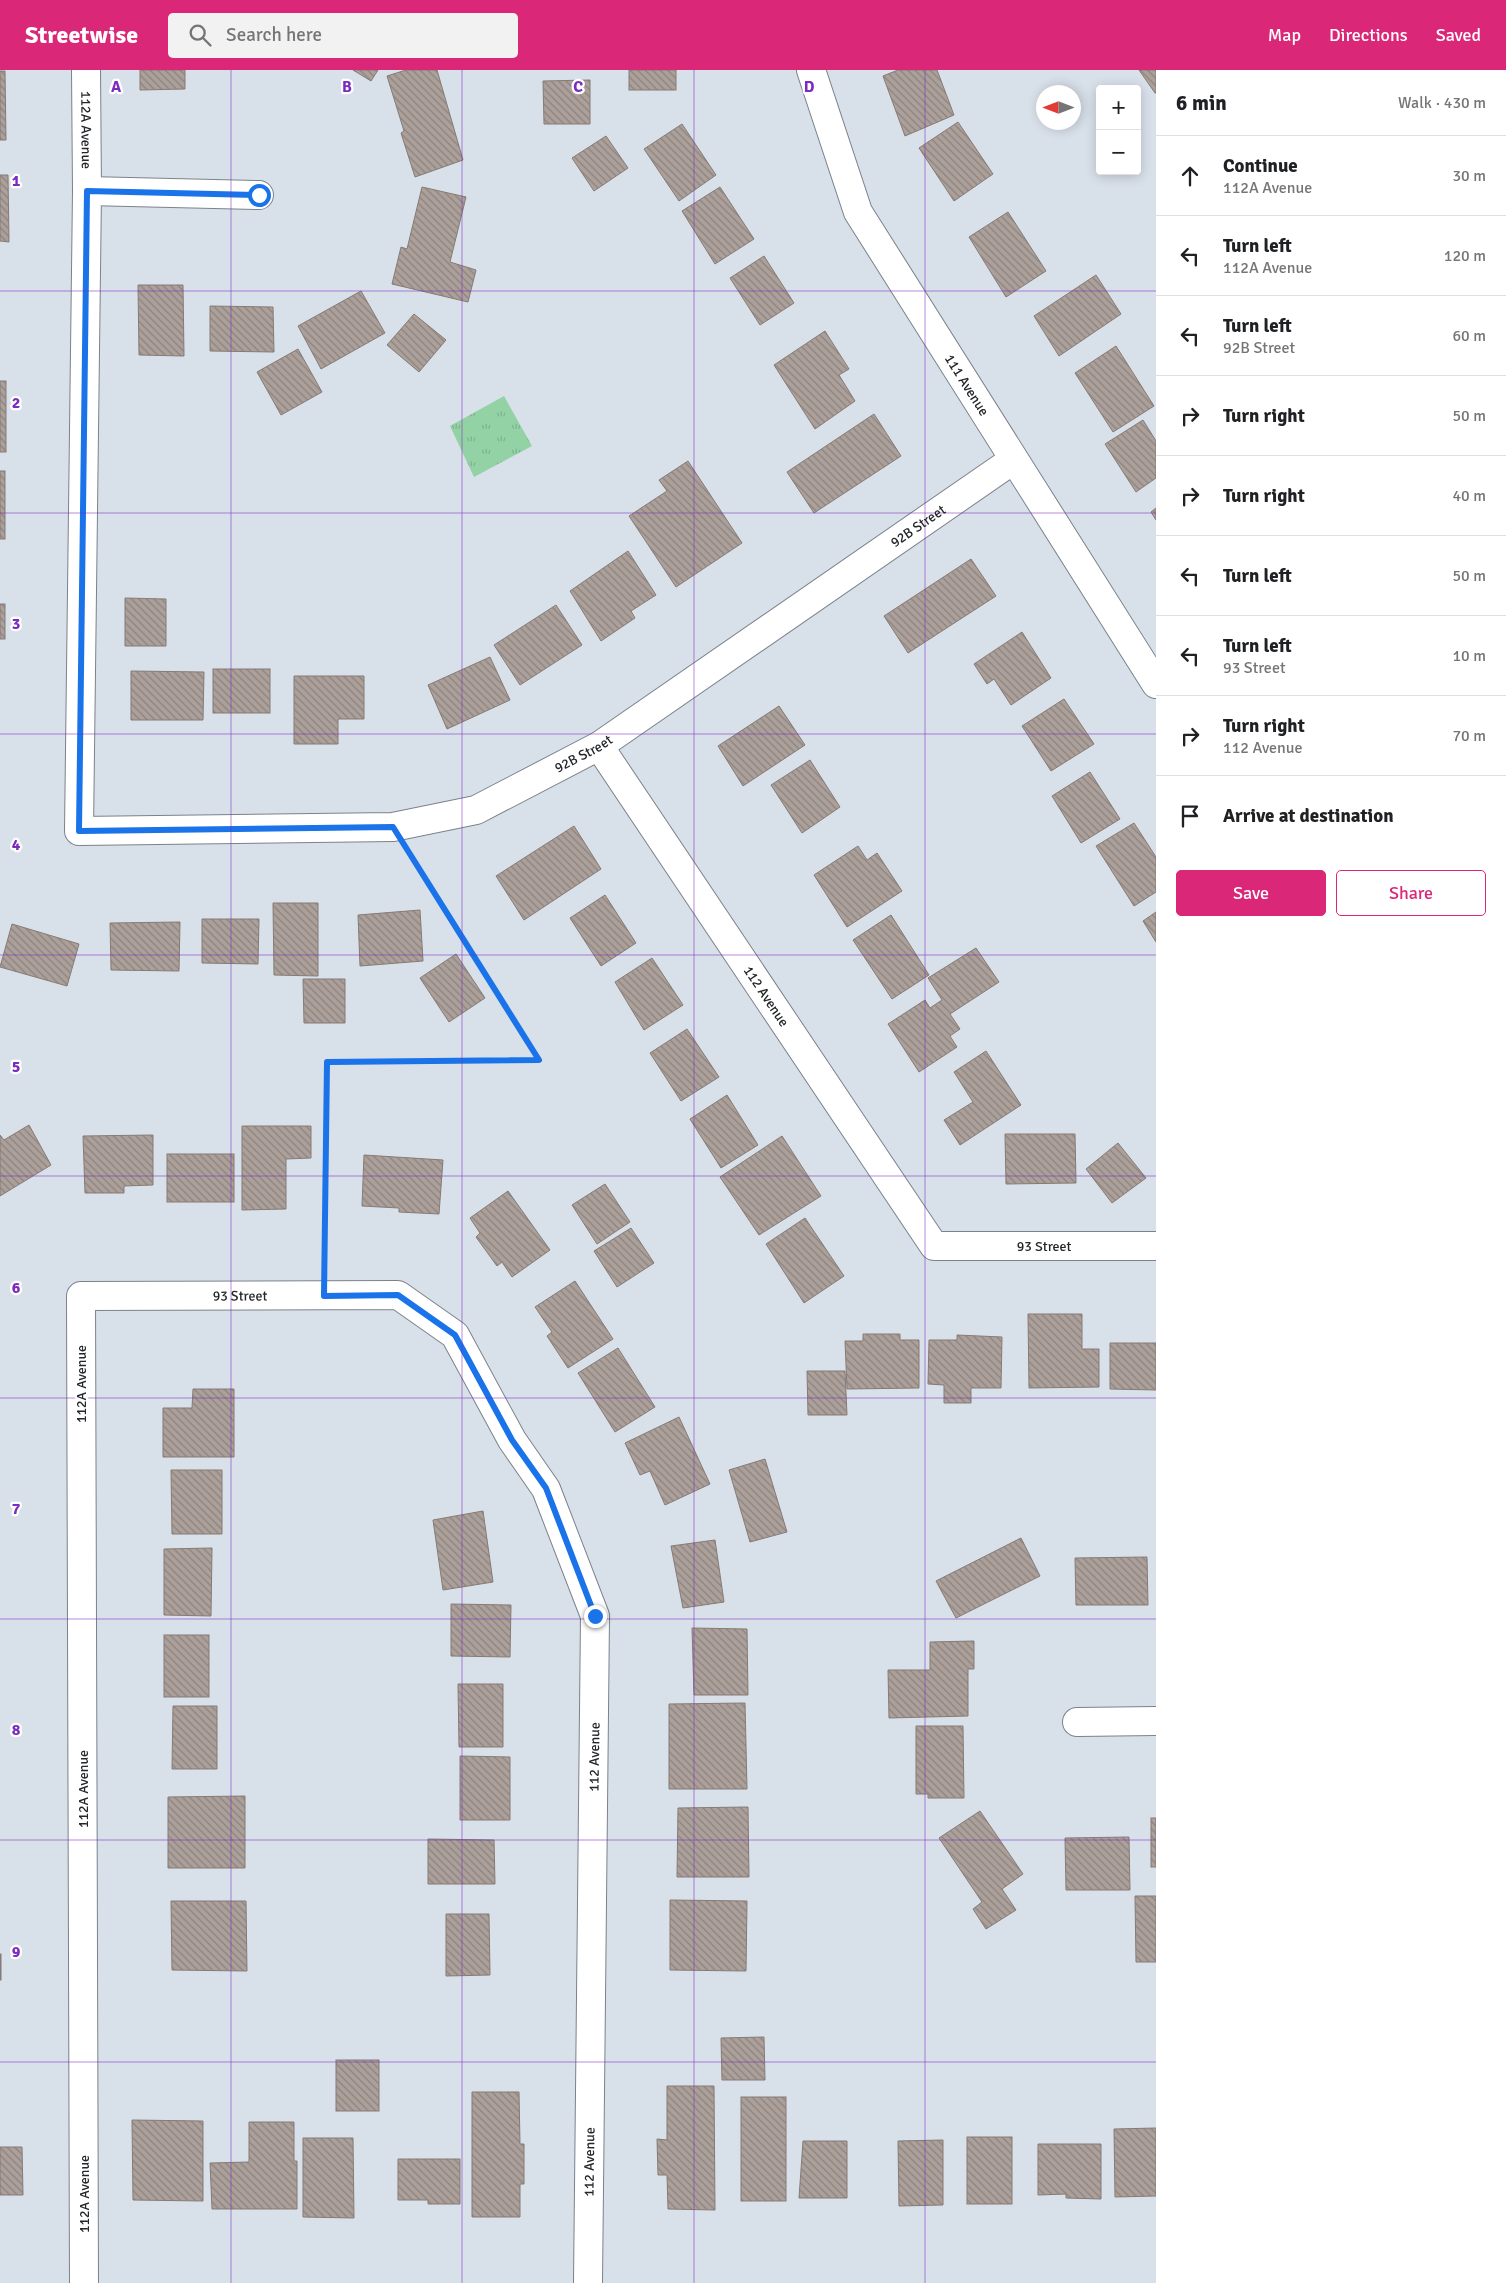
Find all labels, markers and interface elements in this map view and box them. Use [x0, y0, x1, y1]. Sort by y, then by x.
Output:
search box [168, 13, 518, 58]
text: Streetwise [25, 20, 138, 50]
icon: search [186, 21, 214, 49]
text: Search here [226, 23, 322, 47]
text: Map [1268, 24, 1301, 46]
text: Directions [1329, 24, 1408, 46]
text: Saved [1436, 24, 1481, 46]
text: A [111, 77, 122, 97]
text: B [342, 77, 352, 97]
text: C [573, 77, 583, 97]
text: D [804, 77, 815, 97]
north arrow [1036, 85, 1081, 130]
map controls [1096, 85, 1141, 175]
button: + [1096, 85, 1141, 130]
text: 6 min [1176, 90, 1227, 116]
street label: 112A Avenue [77, 91, 95, 169]
text: Walk · 430 m [1398, 93, 1486, 113]
button: − [1096, 130, 1141, 175]
text: Continue [1223, 154, 1298, 178]
icon: ahead [1176, 162, 1204, 190]
text: 30 m [1452, 166, 1486, 186]
text: 1 [12, 171, 21, 191]
text: 112A Avenue [1223, 178, 1312, 198]
route start [248, 184, 271, 207]
text: Turn left [1223, 234, 1292, 258]
icon: left [1176, 242, 1204, 270]
text: 120 m [1444, 246, 1486, 266]
text: 112A Avenue [1223, 258, 1312, 278]
text: Turn left [1223, 314, 1292, 338]
icon: left [1176, 322, 1204, 350]
text: 60 m [1452, 326, 1486, 346]
text: 92B Street [1223, 338, 1295, 358]
street label: 111 Avenue [941, 351, 992, 419]
text: 2 [12, 393, 20, 413]
icon: right [1176, 402, 1204, 430]
text: Turn right [1223, 404, 1305, 428]
text: 50 m [1452, 406, 1486, 426]
icon: right [1176, 482, 1204, 510]
text: Turn right [1223, 484, 1305, 508]
text: 40 m [1452, 486, 1486, 506]
street label: 92B Street [887, 501, 949, 551]
icon: left [1176, 562, 1204, 590]
text: Turn left [1223, 564, 1292, 588]
text: 50 m [1452, 566, 1486, 586]
text: 3 [12, 614, 20, 634]
text: Turn left [1223, 634, 1292, 658]
icon: left [1176, 642, 1204, 670]
text: 10 m [1452, 646, 1486, 666]
text: 93 Street [1223, 658, 1286, 678]
text: Turn right [1223, 714, 1305, 738]
icon: right [1176, 722, 1204, 750]
text: 70 m [1452, 726, 1486, 746]
street label: 92B Street [552, 731, 616, 777]
text: 112 Avenue [1223, 738, 1303, 758]
icon: arrive [1176, 802, 1204, 830]
text: Arrive at destination [1223, 804, 1394, 828]
text: 4 [12, 835, 21, 855]
button: Save [1176, 870, 1326, 916]
button: Share [1336, 870, 1486, 916]
street label: 112 Avenue [740, 963, 793, 1030]
text: 5 [12, 1057, 20, 1077]
street label: 93 Street [1017, 1238, 1072, 1255]
text: 6 [12, 1278, 21, 1298]
street label: 93 Street [213, 1287, 267, 1305]
street label: 112A Avenue [73, 1345, 90, 1423]
text: 7 [12, 1499, 21, 1519]
route end [584, 1605, 607, 1628]
text: 8 [12, 1720, 21, 1740]
street label: 112 Avenue [585, 1722, 604, 1792]
street label: 112A Avenue [75, 1750, 92, 1828]
text: 9 [12, 1942, 21, 1962]
street label: 112 Avenue [580, 2127, 599, 2197]
street label: 112A Avenue [76, 2155, 93, 2233]

